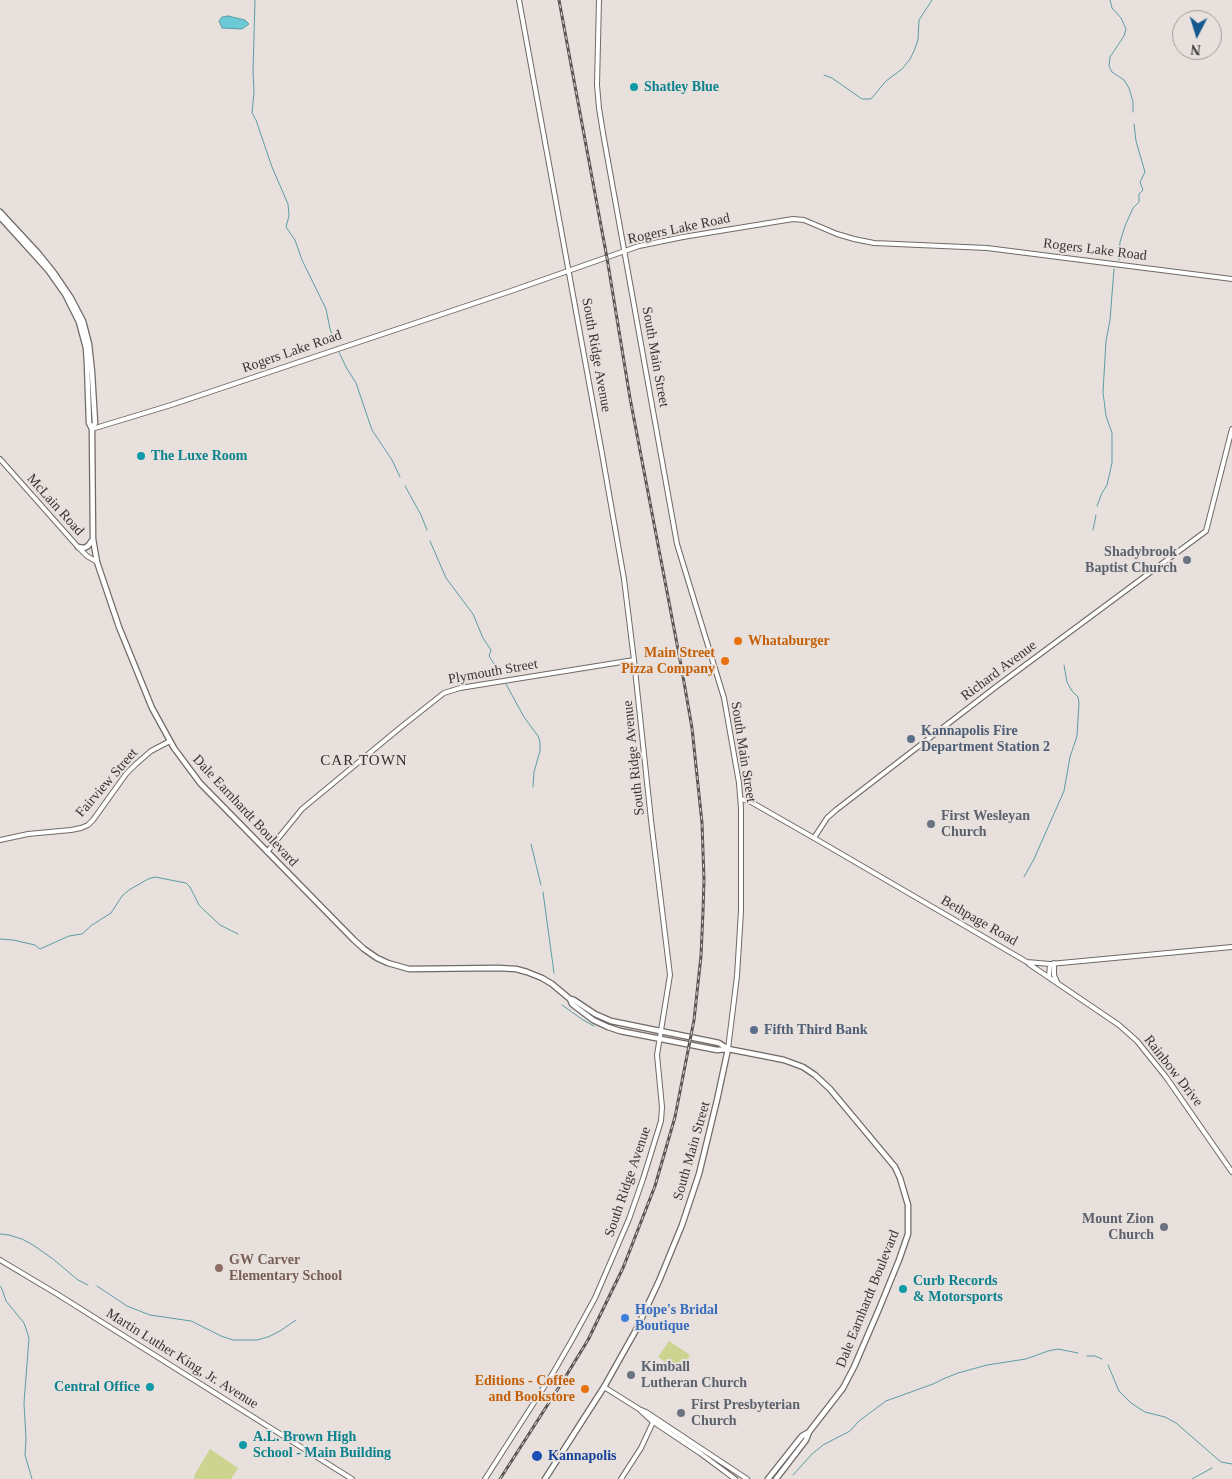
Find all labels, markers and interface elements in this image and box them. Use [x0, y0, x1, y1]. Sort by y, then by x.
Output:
north arrow [1172, 10, 1222, 60]
text: N [1190, 42, 1201, 57]
place label: Shatley Blue [644, 79, 719, 95]
marker: Shatley Blue [628, 81, 640, 93]
street label: Rogers Lake Road [626, 210, 732, 248]
street label: Rogers Lake Road [1042, 235, 1148, 265]
street label: South Ridge Avenue [578, 297, 614, 413]
street label: South Main Street [638, 305, 672, 409]
street label: Rogers Lake Road [240, 327, 344, 377]
place label: The Luxe Room [151, 448, 247, 464]
marker: The Luxe Room [135, 450, 147, 462]
street label: McLain Road [23, 471, 87, 539]
place label: Shadybrook Baptist Church [1085, 544, 1177, 576]
marker: Shadybrook Baptist Church [1181, 554, 1193, 566]
place label: Whataburger [748, 633, 830, 649]
marker: Whataburger [732, 635, 744, 647]
street label: Richard Avenue [958, 637, 1040, 705]
place label: Main Street Pizza Company [621, 645, 715, 678]
marker: Main Street Pizza Company [719, 655, 731, 667]
street label: Plymouth Street [447, 656, 539, 688]
street label: South Ridge Avenue [620, 700, 648, 816]
street label: South Main Street [727, 700, 759, 804]
place label: Kannapolis Fire Department Station 2 [921, 723, 1050, 756]
marker: Kannapolis Fire Department Station 2 [905, 733, 917, 745]
street label: Fairview Street [72, 745, 142, 821]
street label: Dale Earnhardt Boulevard [189, 752, 301, 870]
district label: CAR TOWN [319, 752, 409, 770]
place label: First Wesleyan Church [941, 808, 1030, 840]
marker: First Wesleyan Church [925, 818, 937, 830]
street label: Bethpage Road [938, 892, 1020, 950]
place label: Fifth Third Bank [764, 1022, 867, 1038]
marker: Fifth Third Bank [748, 1024, 760, 1036]
street label: Rainbow Drive [1140, 1032, 1206, 1110]
street label: South Main Street [670, 1100, 714, 1202]
street label: South Ridge Avenue [601, 1125, 655, 1239]
place label: Mount Zion Church [1082, 1211, 1154, 1244]
marker: Mount Zion Church [1158, 1221, 1170, 1233]
street label: Dale Earnhardt Boulevard [833, 1228, 903, 1370]
place label: GW Carver Elementary School [229, 1252, 342, 1284]
marker: GW Carver Elementary School [213, 1262, 225, 1274]
place label: Curb Records & Motorsports [913, 1273, 1003, 1305]
marker: Curb Records & Motorsports [897, 1283, 909, 1295]
place label: Hope's Bridal Boutique [635, 1302, 718, 1334]
street label: Martin Luther King, Jr. Avenue [103, 1305, 261, 1413]
marker: Hope's Bridal Boutique [619, 1312, 631, 1324]
place label: Kimball Lutheran Church [641, 1359, 747, 1391]
marker: Kimball Lutheran Church [625, 1369, 637, 1381]
place label: Editions - Coffee and Bookstore [475, 1373, 575, 1405]
place label: Central Office [54, 1379, 140, 1395]
marker: Central Office [144, 1381, 156, 1393]
marker: Editions - Coffee and Bookstore [579, 1383, 591, 1395]
place label: First Presbyterian Church [691, 1397, 800, 1430]
marker: First Presbyterian Church [675, 1407, 687, 1419]
place label: A.L. Brown High School - Main Building [253, 1429, 391, 1461]
marker: A.L. Brown High School - Main Building [237, 1439, 249, 1451]
place label: Kannapolis [548, 1448, 616, 1464]
marker: Kannapolis [530, 1449, 544, 1463]

